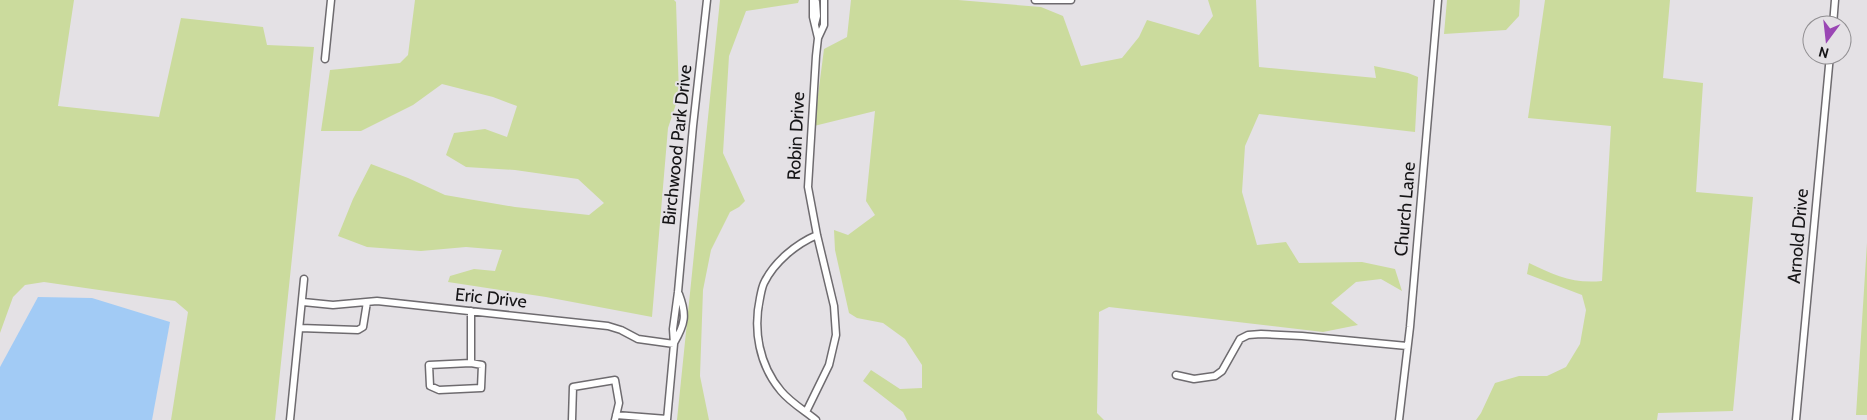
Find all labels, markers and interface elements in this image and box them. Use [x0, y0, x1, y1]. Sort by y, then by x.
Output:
north arrow [1802, 15, 1852, 65]
text: N [1817, 43, 1831, 63]
street label: Birchwood Park Drive [658, 64, 696, 226]
street label: Robin Drive [783, 91, 809, 181]
street label: Church Lane [1390, 161, 1420, 257]
street label: Arnold Drive [1783, 188, 1813, 284]
street label: Eric Drive [454, 283, 528, 313]

